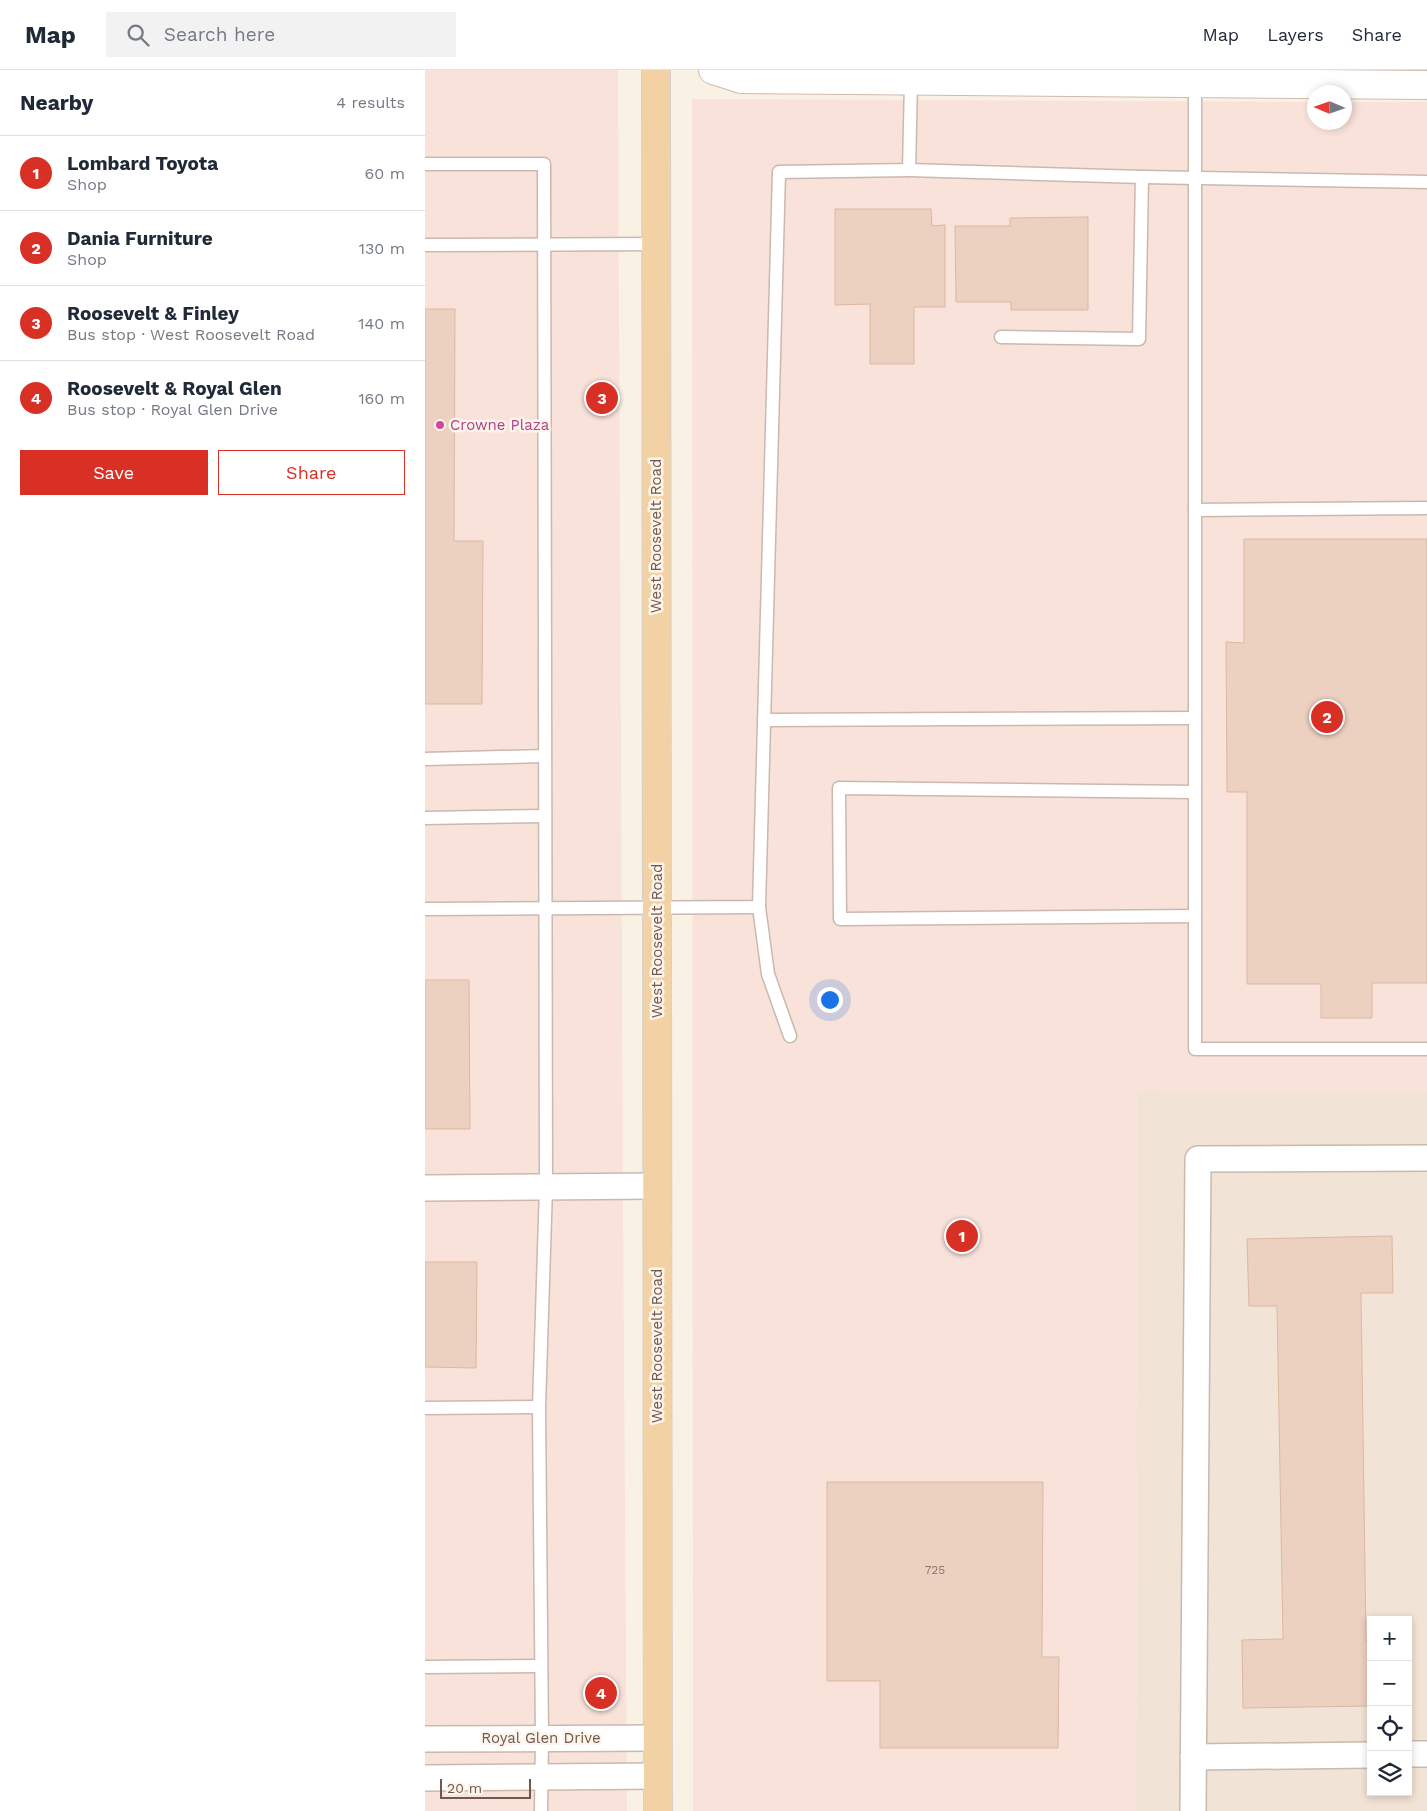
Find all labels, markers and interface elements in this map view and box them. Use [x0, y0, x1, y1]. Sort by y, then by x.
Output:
search box [106, 12, 456, 57]
text: Map [25, 21, 76, 49]
icon: search [124, 21, 152, 49]
text: Search here [164, 23, 275, 46]
text: Map [1202, 24, 1239, 45]
text: Layers [1267, 24, 1324, 45]
text: Share [1352, 24, 1402, 45]
north arrow [1307, 85, 1352, 130]
text: Nearby [20, 90, 93, 115]
text: 4 results [336, 93, 405, 112]
text: Lombard Toyota [67, 152, 218, 175]
text: 1 [33, 164, 39, 183]
text: 60 m [365, 164, 405, 183]
text: Shop [67, 175, 107, 194]
text: Dania Furniture [67, 227, 213, 250]
text: 2 [31, 239, 41, 258]
text: 130 m [359, 239, 405, 258]
text: Shop [67, 250, 107, 269]
text: Roosevelt & Finley [67, 302, 239, 325]
text: 3 [31, 314, 41, 333]
text: 140 m [358, 314, 405, 333]
text: Bus stop · West Roosevelt Road [67, 325, 315, 344]
text: Roosevelt & Royal Glen [67, 377, 282, 400]
pin: 3 [586, 379, 618, 417]
text: 4 [31, 389, 41, 408]
text: 160 m [358, 389, 405, 408]
text: Bus stop · Royal Glen Drive [67, 400, 278, 419]
place label: Crowne Plaza [450, 416, 550, 434]
marker: Crowne Plaza [434, 419, 446, 431]
button: Save [20, 450, 208, 495]
button: Share [218, 450, 405, 495]
street label: West Roosevelt Road [647, 459, 665, 613]
pin: 2 [1311, 698, 1343, 736]
street label: West Roosevelt Road [648, 864, 666, 1018]
your location [817, 987, 843, 1013]
pin: 1 [946, 1217, 978, 1255]
street label: West Roosevelt Road [648, 1269, 666, 1423]
house number: 725 [925, 1563, 945, 1577]
map controls [1367, 1616, 1412, 1796]
button: + [1367, 1616, 1412, 1661]
button: − [1367, 1661, 1412, 1706]
pin: 4 [585, 1674, 617, 1712]
button: locate [1367, 1706, 1412, 1751]
street label: Royal Glen Drive [481, 1729, 601, 1747]
button: layers [1367, 1751, 1412, 1796]
scale bar [440, 1776, 531, 1799]
text: 20 m [447, 1780, 482, 1796]

